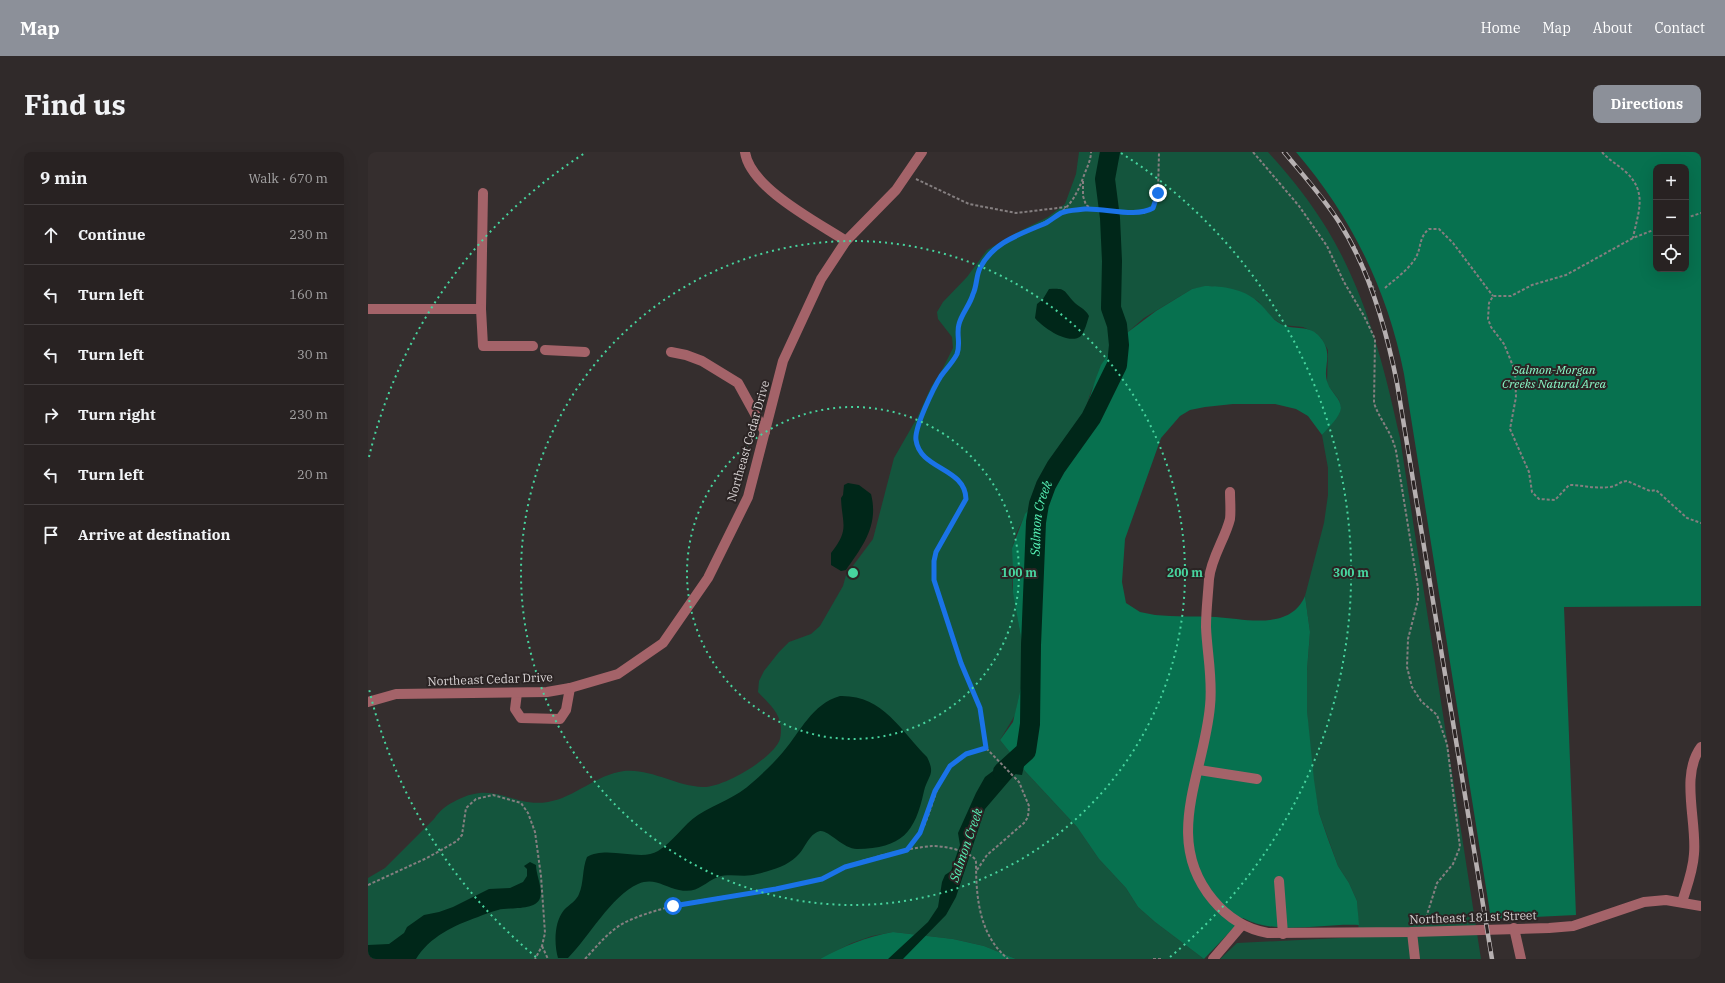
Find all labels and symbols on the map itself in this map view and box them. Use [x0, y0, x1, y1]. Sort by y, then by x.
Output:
route end [1149, 184, 1167, 202]
park label: Salmon-Morgan Creeks Natural Area [1502, 362, 1607, 391]
street label: Northeast Cedar Drive [723, 379, 773, 503]
water label: Salmon Creek [1026, 477, 1056, 557]
text: 100 m [1001, 565, 1037, 580]
text: 200 m [1167, 565, 1203, 580]
text: 300 m [1333, 565, 1369, 580]
centre of rings [846, 566, 860, 580]
street label: Northeast Cedar Drive [427, 669, 553, 689]
water label: Salmon Creek [945, 806, 987, 885]
route start [664, 897, 682, 915]
street label: Northeast 181st Street [1409, 907, 1537, 927]

